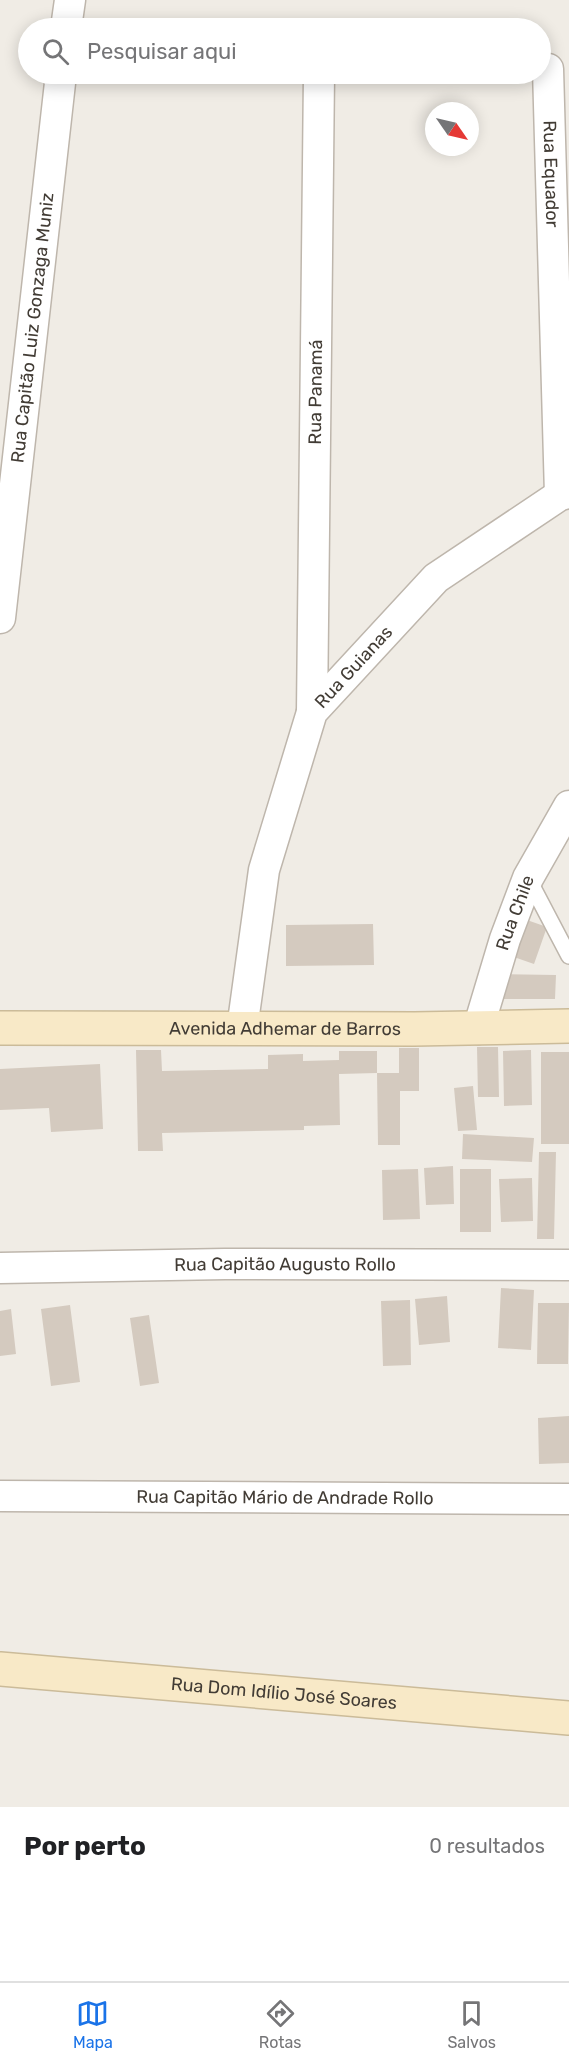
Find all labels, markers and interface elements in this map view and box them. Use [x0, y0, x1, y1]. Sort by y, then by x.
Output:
search box [18, 18, 551, 84]
icon: search [39, 35, 72, 68]
text: Pesquisar aqui [87, 38, 237, 65]
north arrow [425, 102, 479, 156]
street label: Rua Equador [538, 120, 563, 228]
street label: Rua Capitão Luiz Gonzaga Muniz [6, 192, 59, 464]
street label: Rua Panamá [304, 339, 327, 445]
street label: Rua Guianas [310, 621, 397, 713]
street label: Rua Chile [491, 872, 539, 953]
street label: Avenida Adhemar de Barros [169, 1017, 401, 1040]
street label: Rua Capitão Augusto Rollo [174, 1253, 396, 1276]
street label: Rua Capitão Mário de Andrade Rollo [136, 1486, 434, 1509]
street label: Rua Dom Idílio José Soares [170, 1673, 398, 1714]
text: Por perto [24, 1831, 146, 1862]
text: 0 resultados [429, 1834, 545, 1858]
tab: Mapa [73, 1997, 113, 2052]
tab: Rotas [259, 1997, 302, 2052]
tab: Salvos [447, 1997, 496, 2052]

